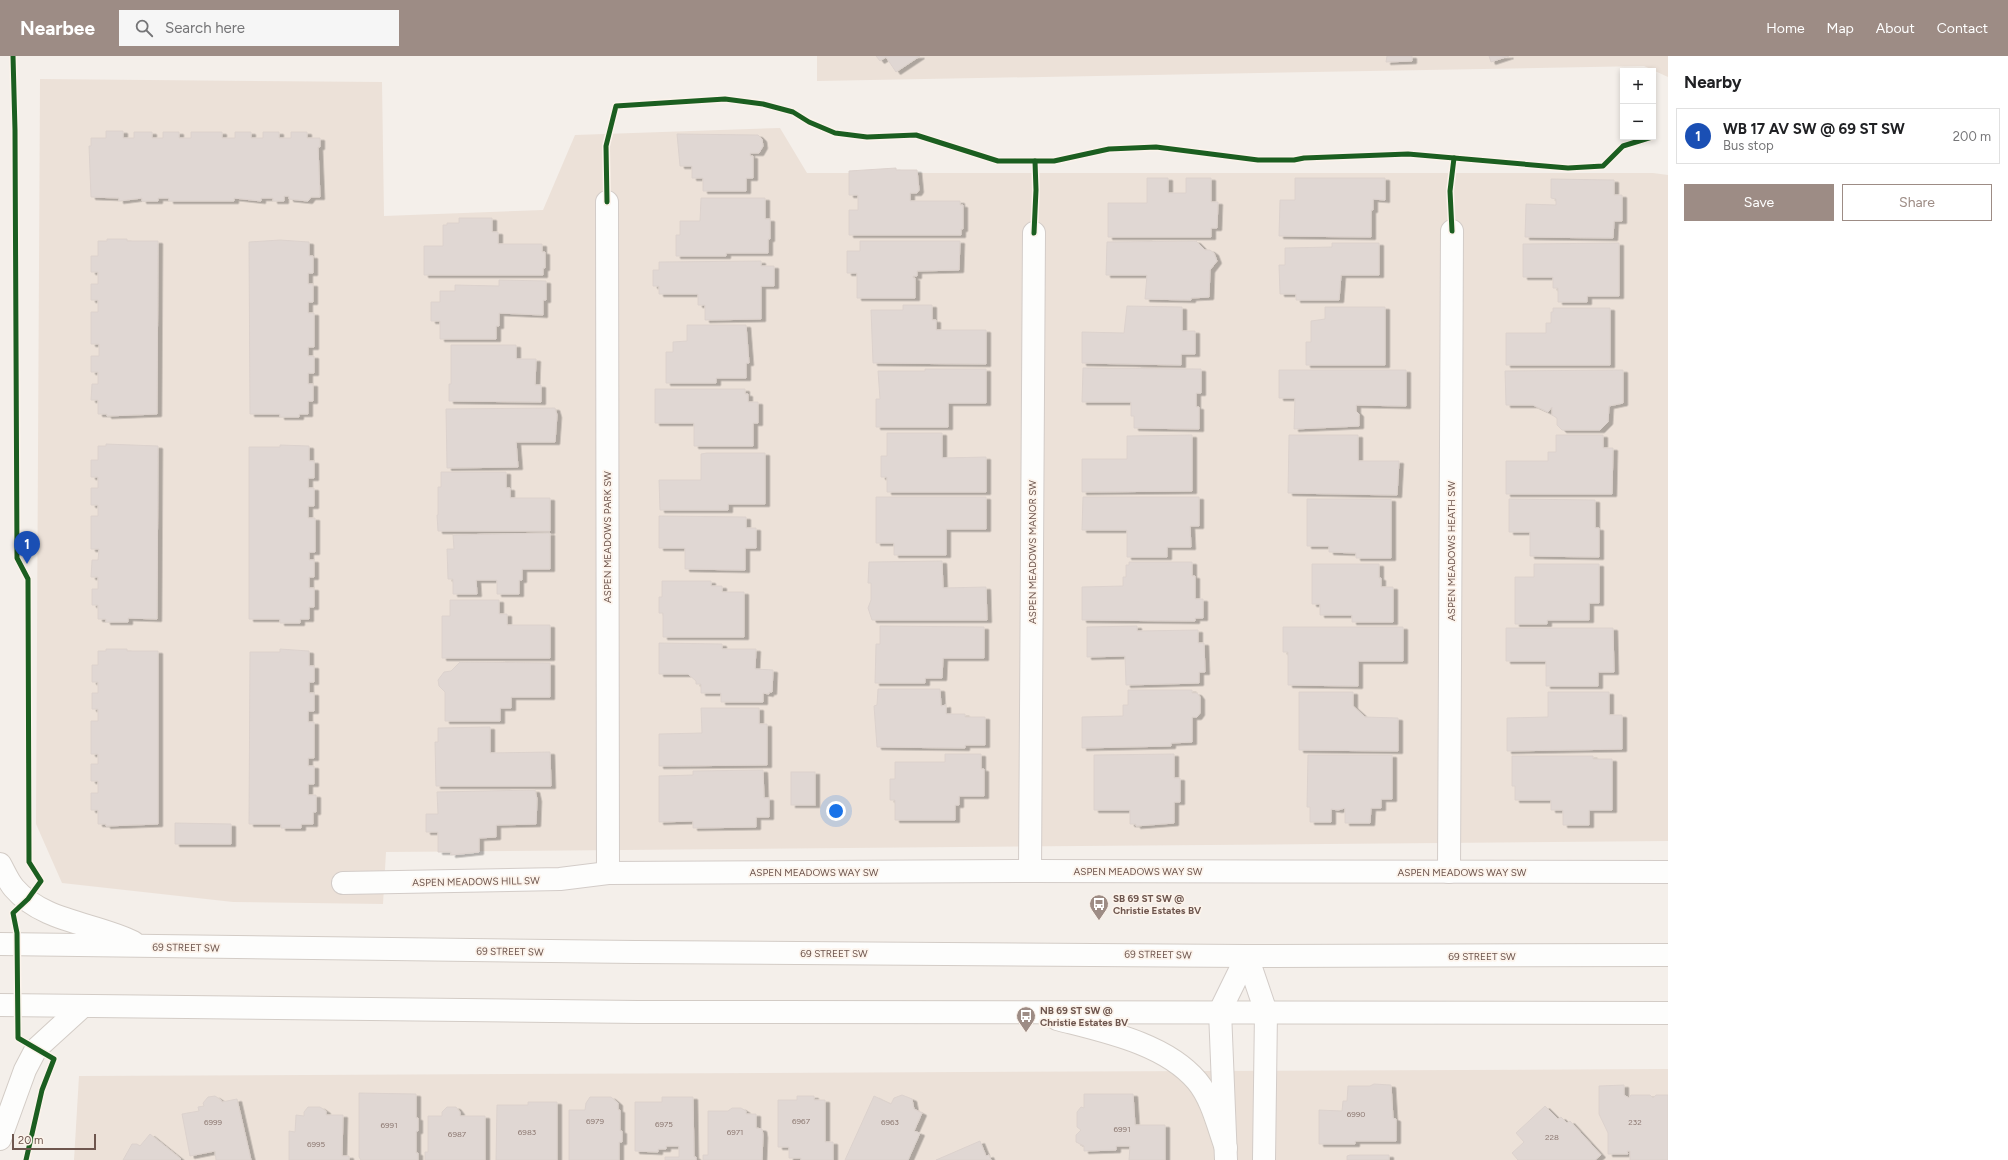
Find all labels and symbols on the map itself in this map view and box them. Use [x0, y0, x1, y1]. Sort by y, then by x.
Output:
street label: ASPEN MEADOWS PARK SW [601, 471, 614, 603]
street label: ASPEN MEADOWS MANOR SW [1026, 480, 1039, 624]
street label: ASPEN MEADOWS HEATH SW [1445, 481, 1458, 621]
pin: 1 [14, 531, 40, 564]
your location [826, 801, 846, 821]
street label: ASPEN MEADOWS WAY SW [1074, 865, 1203, 878]
street label: ASPEN MEADOWS WAY SW [750, 866, 879, 879]
street label: ASPEN MEADOWS WAY SW [1398, 866, 1527, 879]
street label: ASPEN MEADOWS HILL SW [412, 874, 540, 889]
place label: SB 69 ST SW @ Christie Estates BV [1113, 892, 1202, 917]
bus stop icon: SB 69 ST SW @ Christie Estates BV [1088, 893, 1110, 921]
street label: 69 STREET SW [152, 940, 220, 955]
street label: 69 STREET SW [476, 944, 544, 959]
street label: 69 STREET SW [800, 947, 868, 960]
street label: 69 STREET SW [1124, 947, 1192, 962]
street label: 69 STREET SW [1448, 950, 1516, 963]
place label: NB 69 ST SW @ Christie Estates BV [1040, 1004, 1129, 1029]
bus stop icon: NB 69 ST SW @ Christie Estates BV [1015, 1005, 1037, 1033]
house number: 6990 [1347, 1109, 1365, 1119]
house number: 6979 [586, 1116, 604, 1126]
house number: 6967 [792, 1116, 811, 1126]
house number: 6999 [204, 1117, 223, 1127]
house number: 6963 [881, 1117, 899, 1127]
house number: 232 [1628, 1117, 1642, 1127]
house number: 6975 [655, 1119, 673, 1129]
house number: 6991 [381, 1120, 397, 1130]
house number: 6991 [1114, 1124, 1130, 1134]
house number: 6983 [518, 1127, 536, 1137]
house number: 6971 [727, 1127, 743, 1137]
house number: 6987 [448, 1129, 467, 1139]
scale bar [12, 1132, 96, 1151]
house number: 228 [1545, 1132, 1559, 1142]
house number: 6995 [307, 1139, 325, 1149]

